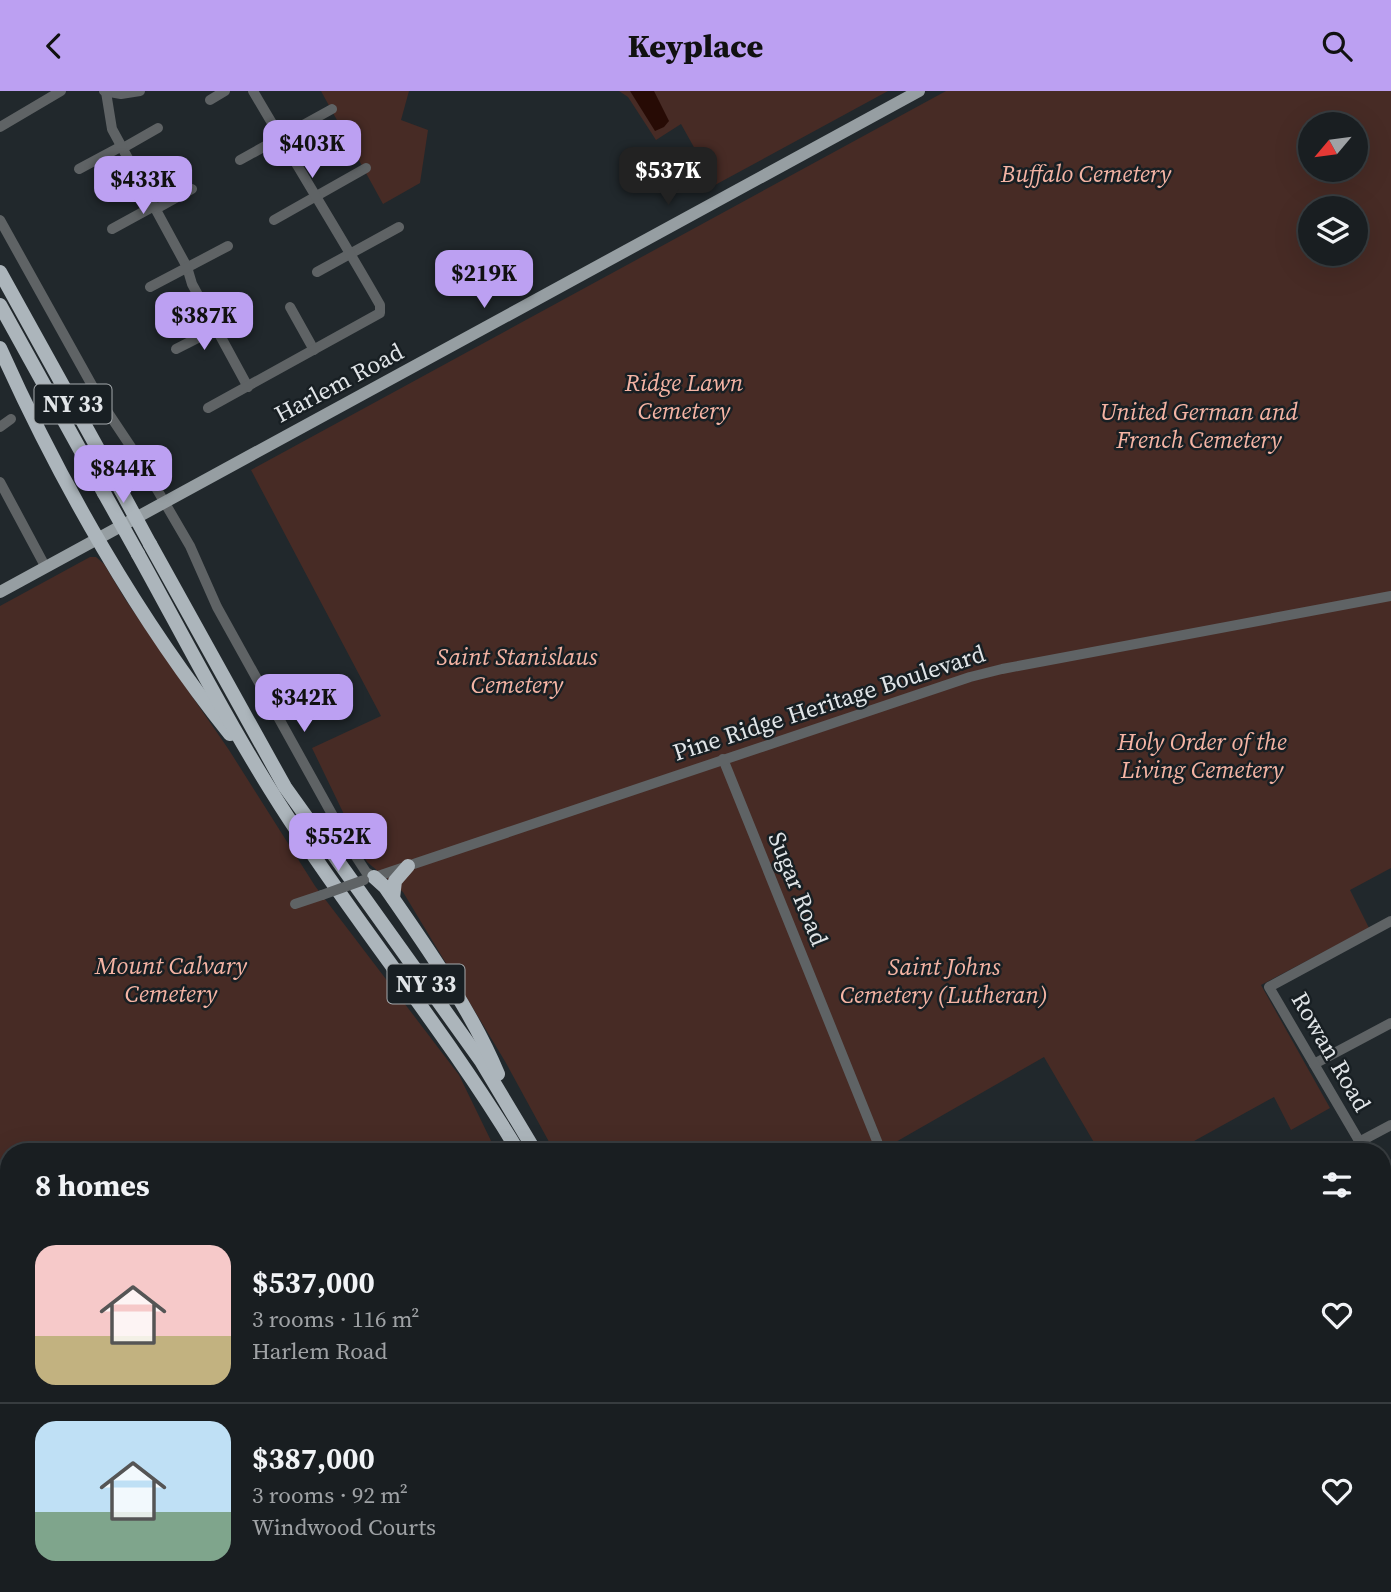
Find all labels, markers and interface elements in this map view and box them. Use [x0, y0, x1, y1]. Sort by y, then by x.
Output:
text: Keyplace [628, 24, 763, 68]
icon: back [35, 27, 73, 65]
icon: search [1318, 27, 1356, 65]
north arrow [1298, 112, 1368, 182]
map controls [1298, 112, 1368, 266]
pin: $403K [263, 120, 361, 180]
text: $403K [279, 127, 345, 159]
pin: $537K [619, 148, 717, 207]
text: $537K [635, 154, 701, 186]
pin: $433K [94, 157, 192, 216]
park label: Buffalo Cemetery [1000, 157, 1172, 190]
text: $433K [110, 163, 176, 195]
button: layers [1298, 196, 1368, 266]
pin: $219K [435, 251, 533, 310]
text: $219K [451, 257, 517, 289]
pin: $387K [155, 293, 253, 352]
text: $387K [171, 299, 237, 331]
street label: Harlem Road [269, 335, 409, 430]
park label: Ridge Lawn Cemetery [624, 366, 744, 427]
road number: NY 33 [34, 385, 112, 423]
park label: United German and French Cemetery [1100, 395, 1298, 456]
pin: $844K [74, 445, 172, 505]
text: $844K [90, 452, 156, 484]
street label: Pine Ridge Heritage Boulevard [669, 636, 990, 769]
park label: Saint Stanislaus Cemetery [437, 640, 598, 701]
pin: $342K [255, 675, 353, 734]
text: $342K [271, 681, 337, 713]
park label: Holy Order of the Living Cemetery [1116, 725, 1287, 786]
pin: $552K [289, 813, 387, 873]
text: $552K [305, 820, 371, 852]
street label: Sugar Road [761, 827, 836, 951]
park label: Mount Calvary Cemetery [94, 949, 248, 1010]
park label: Saint Johns Cemetery (Lutheran) [840, 950, 1048, 1011]
road number: NY 33 [388, 965, 464, 1003]
street label: Rowan Road [1284, 986, 1379, 1118]
text: 8 homes [35, 1165, 150, 1206]
icon: filters [1318, 1166, 1356, 1204]
text: $537,000 [252, 1262, 375, 1303]
icon: home [91, 1273, 175, 1357]
icon: heart [1318, 1296, 1356, 1334]
text: 3 rooms · 116 m² [252, 1303, 419, 1335]
text: Harlem Road [252, 1335, 388, 1367]
text: $387,000 [252, 1438, 375, 1479]
icon: home [91, 1449, 175, 1533]
icon: heart [1318, 1472, 1356, 1510]
text: 3 rooms · 92 m² [252, 1479, 408, 1511]
text: Windwood Courts [252, 1511, 436, 1543]

